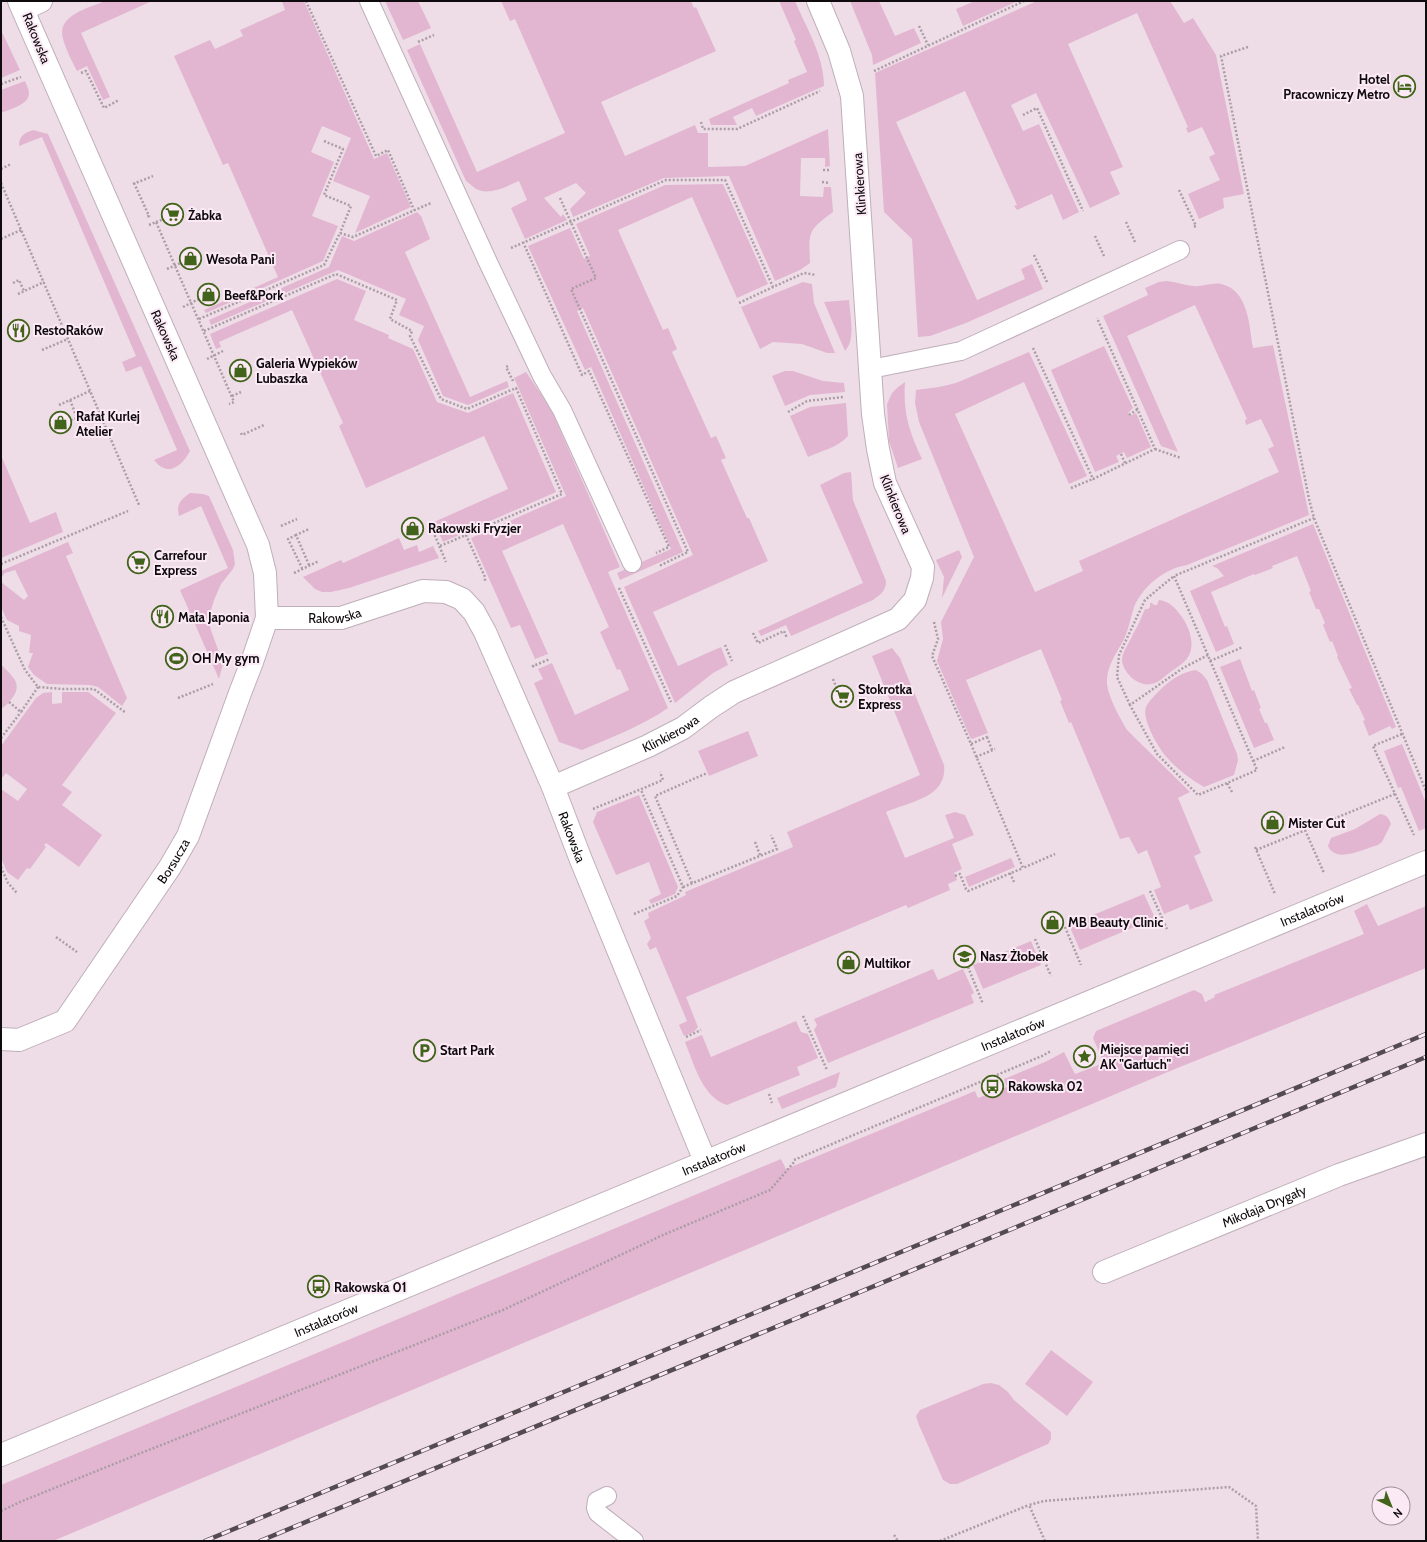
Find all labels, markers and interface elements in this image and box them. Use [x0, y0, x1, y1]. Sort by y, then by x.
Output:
street label: Rakowska [20, 10, 55, 66]
place label: Hotel Pracowniczy Metro [1283, 71, 1391, 102]
hotel icon: Hotel Pracowniczy Metro [1392, 73, 1418, 99]
street label: Klinkierowa [849, 152, 869, 216]
supermarket icon: Żabka [159, 202, 185, 228]
place label: Żabka [188, 207, 222, 223]
shop icon: Wesoła Pani [177, 246, 203, 272]
place label: Wesoła Pani [206, 251, 275, 267]
shop icon: Beef&Pork [196, 282, 222, 308]
place label: Beef&Pork [224, 287, 284, 303]
street label: Rakowska [148, 307, 184, 363]
restaurant icon: RestoRaków [5, 317, 31, 343]
place label: RestoRaków [34, 322, 104, 338]
place label: Galeria Wypieków Lubaszka [256, 355, 358, 386]
shop icon: Galeria Wypieków Lubaszka [228, 357, 254, 383]
place label: Rafał Kurlej Atelier [76, 408, 140, 439]
shop icon: Rafał Kurlej Atelier [47, 410, 73, 436]
street label: Klinkierowa [877, 472, 915, 537]
shop icon: Rakowski Fryzjer [399, 515, 425, 541]
place label: Rakowski Fryzjer [428, 520, 522, 536]
place label: Carrefour Express [154, 547, 207, 578]
supermarket icon: Carrefour Express [125, 549, 151, 575]
restaurant icon: Mała Japonia [149, 604, 175, 630]
street label: Rakowska [308, 604, 364, 626]
place label: Mała Japonia [178, 609, 250, 625]
sports icon: OH My gym [164, 645, 190, 671]
place label: OH My gym [192, 650, 260, 666]
place label: Stokrotka Express [858, 681, 913, 712]
supermarket icon: Stokrotka Express [829, 683, 855, 709]
street label: Klinkierowa [640, 711, 702, 756]
street label: Rakowska [555, 809, 589, 865]
shop icon: Mister Cut [1260, 810, 1286, 836]
place label: Mister Cut [1288, 815, 1346, 831]
street label: Borsucza [153, 835, 193, 886]
street label: Instalatorów [1278, 889, 1347, 930]
shop icon: MB Beauty Clinic [1039, 909, 1065, 935]
place label: MB Beauty Clinic [1068, 914, 1163, 930]
school or university icon: Nasz Żłobek [952, 943, 978, 969]
place label: Nasz Żłobek [980, 948, 1049, 964]
shop icon: Multikor [835, 950, 861, 976]
place label: Multikor [864, 955, 911, 971]
street label: Instalatorów [979, 1013, 1048, 1054]
parking icon: Start Park [412, 1037, 438, 1063]
place label: Miejsce pamięci AK "Garłuch" [1100, 1041, 1189, 1072]
place label: Start Park [440, 1042, 495, 1058]
place icon: Miejsce pamięci AK "Garłuch" [1071, 1043, 1097, 1069]
bus stop icon: Rakowska 02 [979, 1073, 1005, 1099]
place label: Rakowska 02 [1008, 1078, 1083, 1094]
street label: Instalatorów [679, 1138, 749, 1179]
street label: Mikołaja Drygały [1219, 1181, 1309, 1230]
bus stop icon: Rakowska 01 [306, 1274, 332, 1300]
place label: Rakowska 01 [334, 1279, 406, 1295]
street label: Instalatorów [292, 1299, 361, 1340]
north arrow [1371, 1486, 1411, 1526]
text: N [1390, 1506, 1405, 1521]

